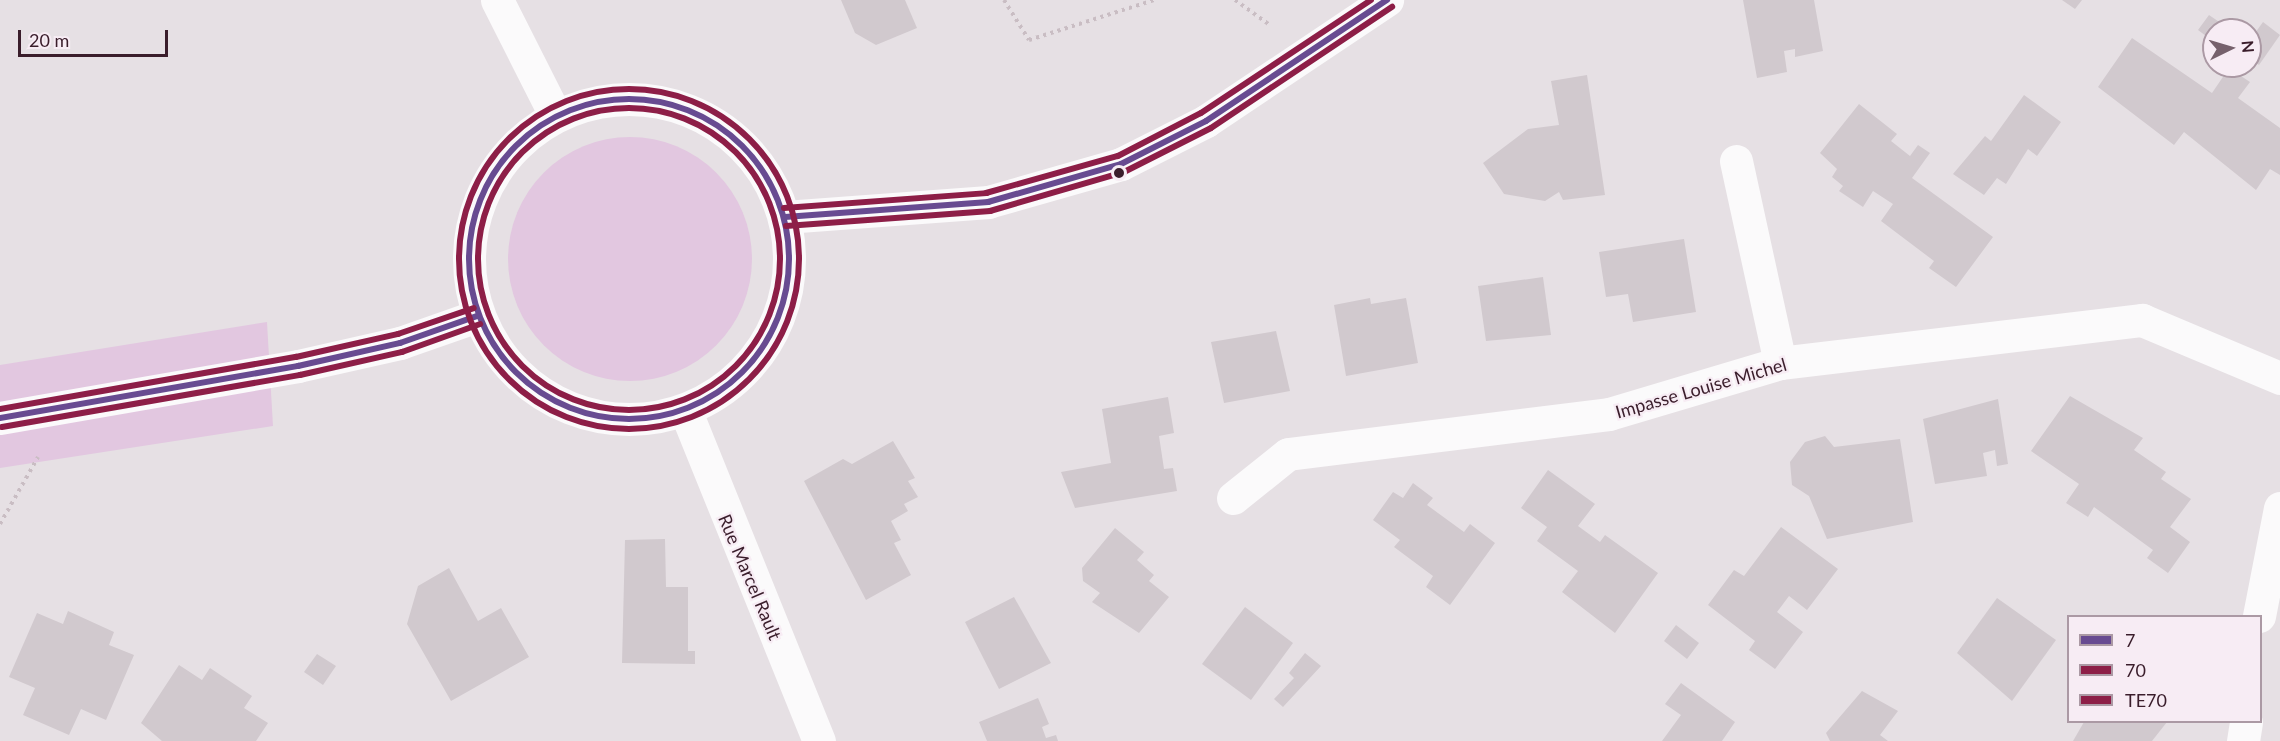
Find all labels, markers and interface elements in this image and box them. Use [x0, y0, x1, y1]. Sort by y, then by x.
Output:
scale bar [21, 18, 171, 56]
north arrow [2202, 18, 2262, 78]
text: 20 m [29, 29, 69, 51]
text: N [2238, 40, 2258, 54]
unlabelled marker [1113, 167, 1125, 179]
street label: Impasse Louise Michel [1613, 353, 1789, 423]
street label: Rue Marcel Rault [714, 511, 786, 643]
legend [2067, 615, 2262, 723]
text: 7 [2125, 629, 2135, 651]
text: 70 [2125, 659, 2146, 681]
text: TE70 [2125, 689, 2167, 711]

